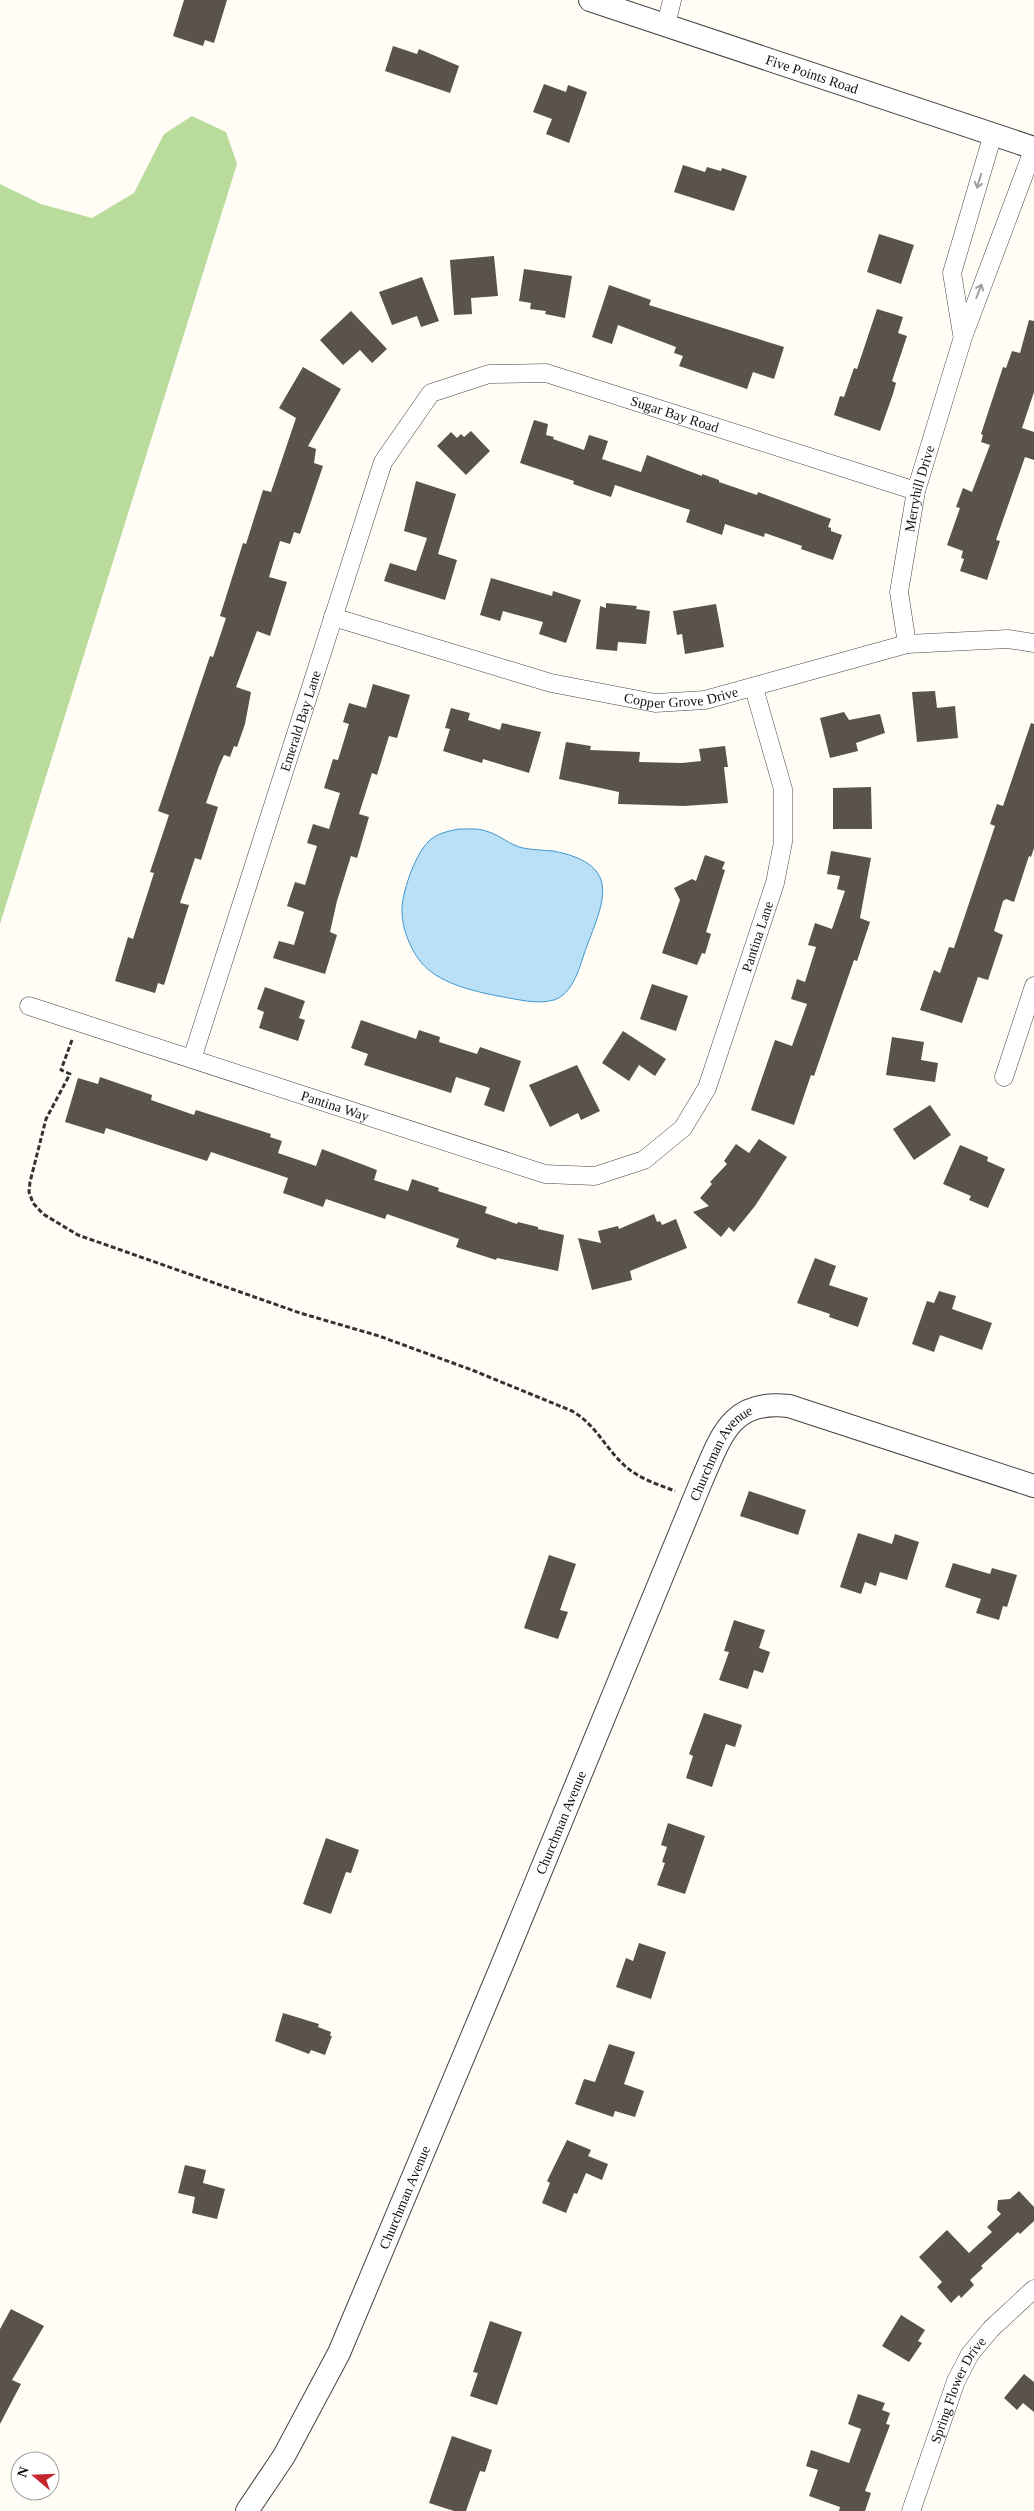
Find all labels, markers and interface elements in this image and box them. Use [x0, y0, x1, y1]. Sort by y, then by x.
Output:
street label: Five Points Road [764, 52, 860, 97]
one-way arrow [974, 173, 984, 189]
one-way arrow [975, 284, 984, 299]
street label: Sugar Bay Road [629, 393, 721, 436]
street label: Merryhill Drive [902, 444, 938, 533]
street label: Emerald Bay Lane [278, 669, 324, 773]
street label: Copper Grove Drive [623, 684, 740, 711]
street label: Pantina Lane [739, 899, 776, 974]
street label: Pantina Way [299, 1088, 371, 1124]
street label: Churchman Avenue [687, 1403, 755, 1503]
street label: Churchman Avenue [533, 1769, 589, 1877]
street label: Churchman Avenue [377, 2144, 433, 2251]
street label: Spring Flower Drive [928, 2334, 989, 2446]
north arrow [10, 2451, 60, 2501]
text: N [14, 2465, 32, 2479]

